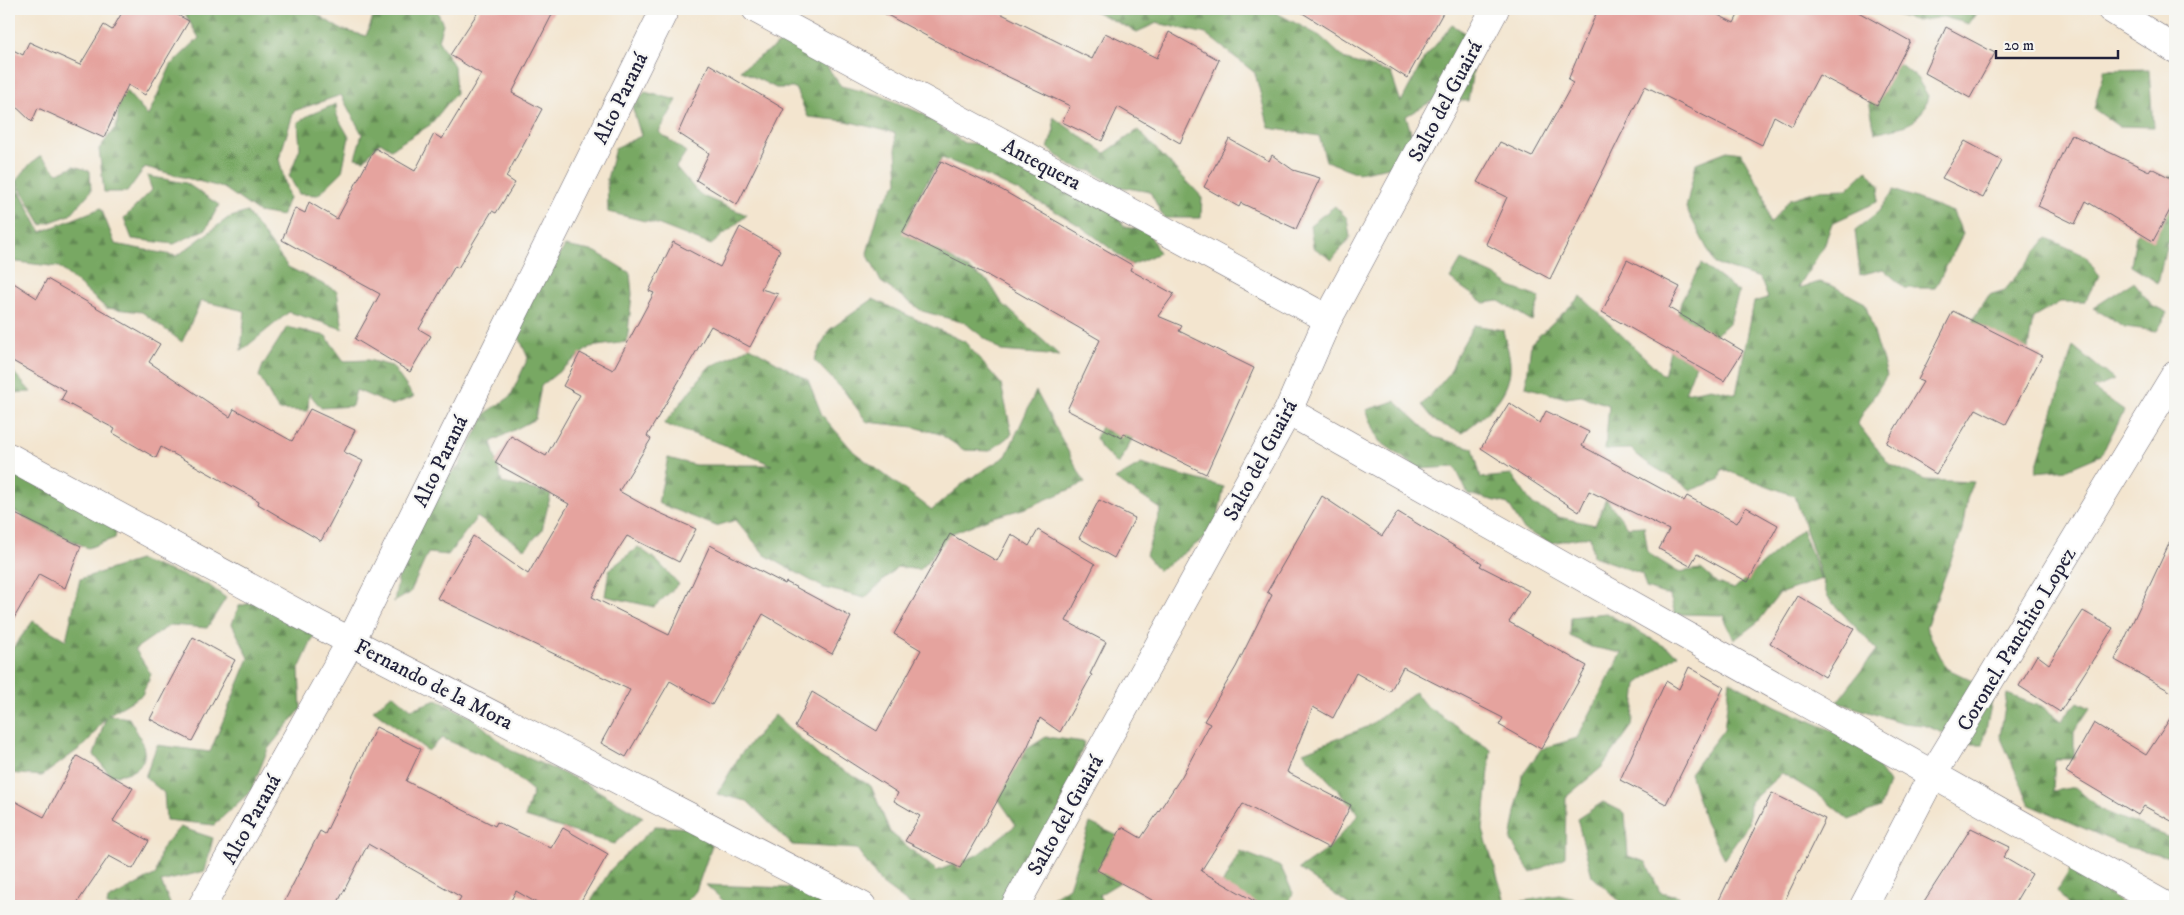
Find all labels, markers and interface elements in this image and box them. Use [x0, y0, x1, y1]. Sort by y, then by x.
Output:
scale bar [1996, 28, 2119, 60]
street label: Salto del Guairá [1403, 36, 1489, 167]
text: 20 m [2004, 36, 2034, 55]
street label: Alto Paraná [588, 48, 654, 149]
street label: Antequera [998, 133, 1085, 196]
street label: Salto del Guairá [1218, 395, 1304, 526]
street label: Alto Paraná [408, 411, 474, 512]
street label: Coronel. Panchito Lopez [1952, 543, 2082, 736]
street label: Fernando de la Mora [350, 634, 517, 736]
street label: Salto del Guairá [1022, 751, 1110, 880]
street label: Alto Paraná [217, 770, 287, 869]

